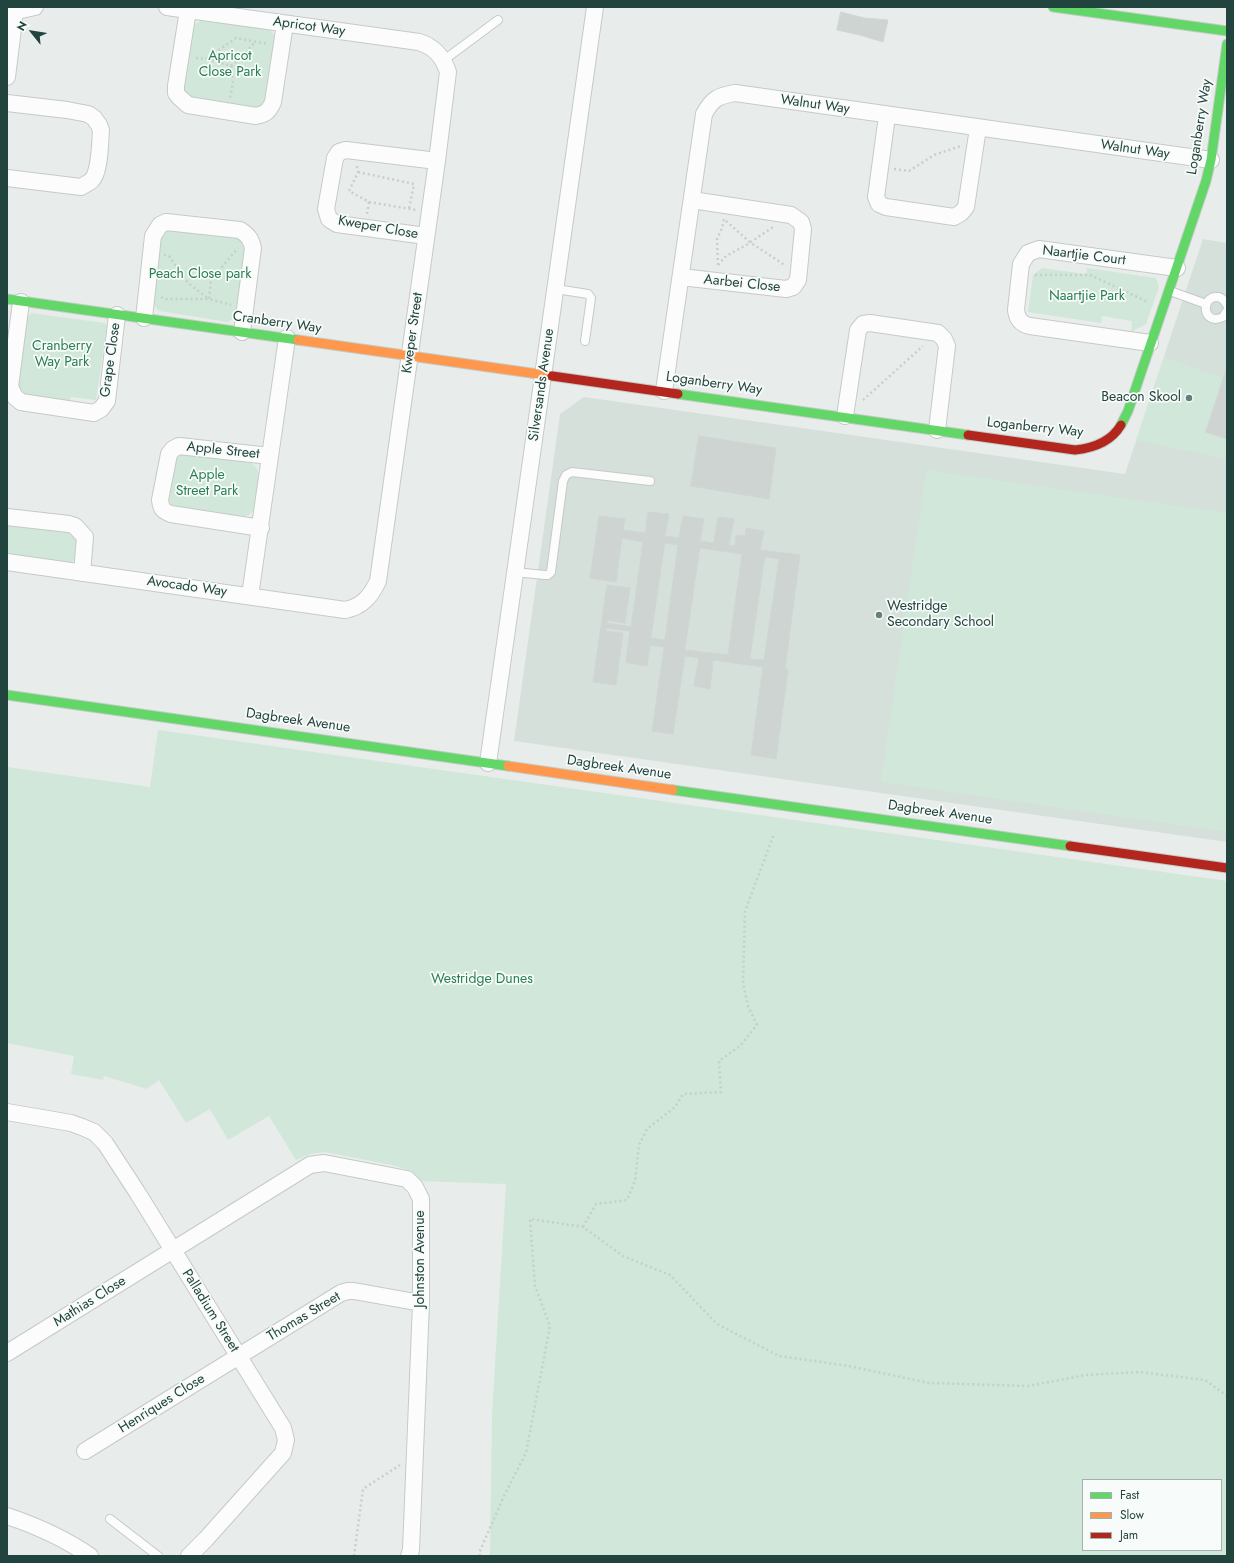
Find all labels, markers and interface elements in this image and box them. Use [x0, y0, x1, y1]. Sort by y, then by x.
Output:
north arrow [12, 12, 52, 52]
street label: Apricot Way [272, 14, 346, 40]
text: N [12, 18, 31, 34]
park label: Apricot Close Park [199, 49, 261, 82]
street label: Loganberry Way [1184, 78, 1216, 176]
street label: Walnut Way [779, 92, 851, 118]
street label: Walnut Way [1099, 137, 1171, 163]
street label: Kweper Close [337, 213, 419, 243]
street label: Naartjie Court [1041, 243, 1127, 269]
park label: Peach Close park [149, 267, 251, 283]
street label: Aarbei Close [703, 272, 781, 296]
park label: Naartjie Park [1049, 289, 1125, 305]
street label: Kweper Street [399, 292, 427, 374]
street label: Cranberry Way [232, 308, 322, 338]
street label: Grape Close [97, 322, 125, 398]
street label: Silversands Avenue [526, 328, 558, 442]
park label: Cranberry Way Park [32, 339, 92, 372]
street label: Loganberry Way [665, 369, 763, 399]
place label: Beacon Skool [1101, 390, 1181, 406]
marker: Beacon Skool [1184, 393, 1194, 403]
street label: Loganberry Way [986, 415, 1084, 441]
street label: Apple Street [186, 439, 260, 463]
park label: Apple Street Park [176, 468, 238, 500]
street label: Avocado Way [146, 573, 228, 601]
place label: Westridge Secondary School [887, 599, 994, 632]
marker: Westridge Secondary School [874, 610, 884, 620]
street label: Dagbreek Avenue [245, 705, 351, 737]
street label: Dagbreek Avenue [566, 752, 672, 784]
street label: Dagbreek Avenue [887, 797, 993, 829]
park label: Westridge Dunes [431, 972, 533, 988]
street label: Johnston Avenue [413, 1210, 429, 1308]
street label: Palladium Street [178, 1266, 242, 1356]
street label: Mathias Close [51, 1273, 129, 1331]
street label: Thomas Street [264, 1289, 344, 1345]
street label: Henriques Close [116, 1371, 208, 1437]
legend [1082, 1479, 1222, 1551]
text: Fast [1120, 1486, 1139, 1504]
text: Slow [1120, 1506, 1144, 1524]
text: Jam [1120, 1526, 1138, 1544]

